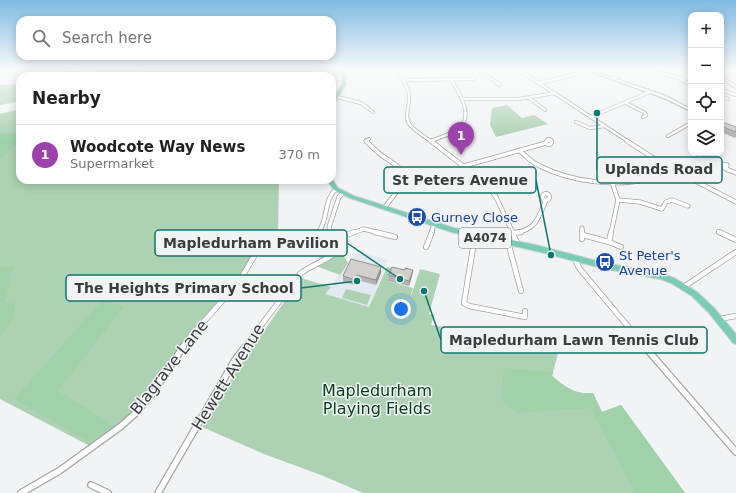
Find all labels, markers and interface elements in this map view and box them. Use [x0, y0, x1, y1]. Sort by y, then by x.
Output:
map controls [688, 12, 724, 156]
button: + [688, 12, 724, 48]
search box [16, 16, 336, 60]
icon: search [30, 27, 52, 49]
text: Search here [62, 29, 152, 47]
button: − [688, 48, 724, 84]
button: locate [688, 84, 724, 120]
text: Nearby [32, 88, 101, 108]
button: layers [688, 120, 724, 156]
pin: 1 [448, 122, 474, 155]
text: Woodcote Way News [70, 138, 245, 156]
text: 1 [40, 147, 50, 162]
text: 370 m [278, 147, 320, 162]
text: Supermarket [70, 156, 154, 171]
callout: Uplands Road [597, 157, 722, 183]
text: Uplands Road [605, 161, 713, 177]
callout: St Peters Avenue [384, 167, 536, 193]
text: St Peters Avenue [392, 172, 528, 188]
bus stop icon: Gurney Close [406, 206, 428, 228]
place label: Gurney Close [431, 210, 518, 225]
road number: A4074 [459, 228, 511, 248]
callout: Mapledurham Pavilion [155, 230, 347, 256]
text: Mapledurham Pavilion [163, 235, 339, 251]
place label: St Peter's Avenue [619, 248, 681, 278]
bus stop icon: St Peter's Avenue [594, 251, 616, 273]
callout: The Heights Primary School [66, 275, 301, 301]
text: The Heights Primary School [74, 280, 294, 296]
your location [391, 299, 411, 319]
street label: Blagrave Lane [126, 316, 212, 418]
street label: Hewett Avenue [188, 320, 268, 434]
callout: Mapledurham Lawn Tennis Club [441, 327, 707, 353]
text: Mapledurham Lawn Tennis Club [449, 332, 699, 348]
park label: Mapledurham Playing Fields [322, 381, 432, 418]

